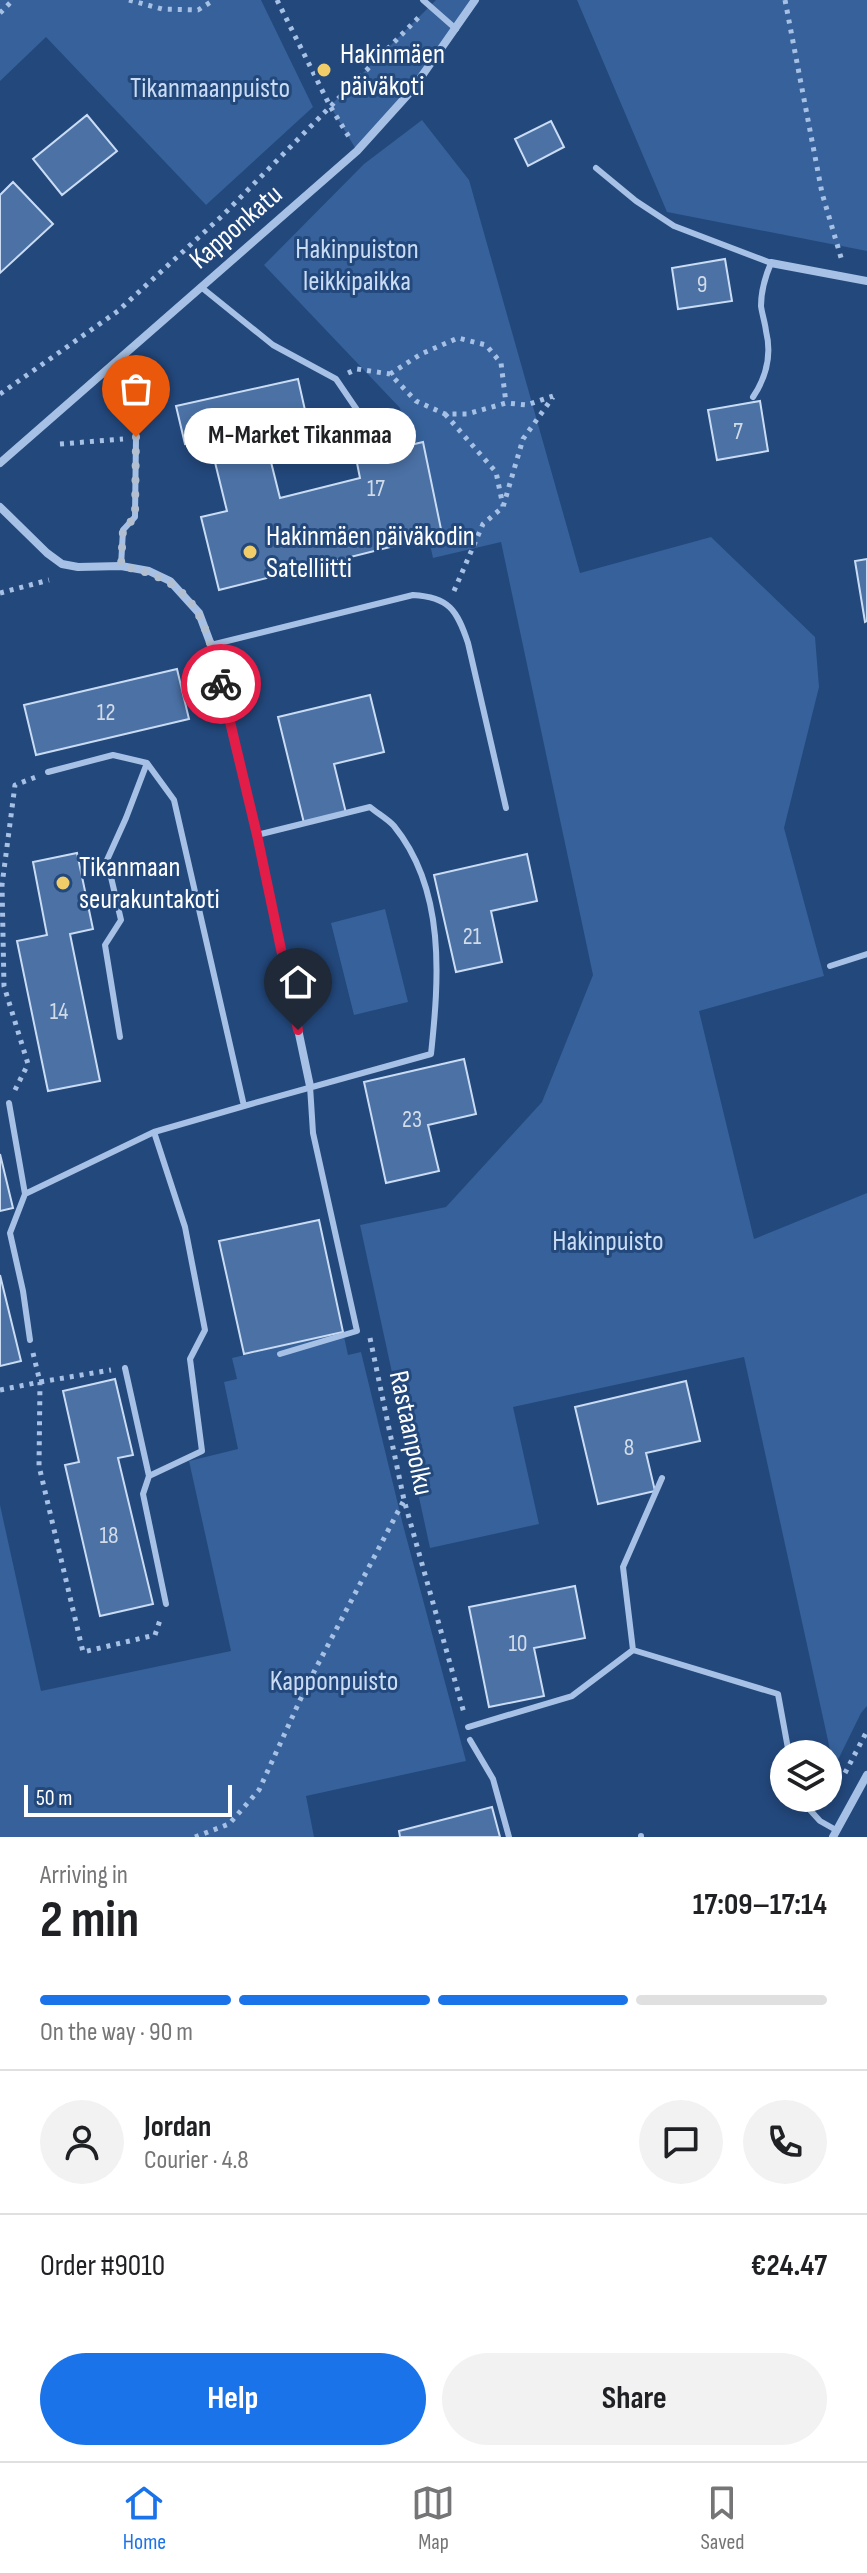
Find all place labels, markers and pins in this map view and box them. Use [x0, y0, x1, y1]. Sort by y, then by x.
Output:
place label: Hakinmäen päiväkoti [340, 38, 445, 103]
marker: Hakinmäen päiväkoti [315, 61, 333, 79]
pin [102, 355, 170, 437]
callout: M-Market Tikanmaa [184, 409, 416, 465]
place label: Hakinmäen päiväkodin Satelliitti [266, 520, 475, 585]
marker: Hakinmäen päiväkodin Satelliitti [241, 543, 259, 561]
place label: Tikanmaan seurakuntakoti [79, 851, 220, 916]
marker: Tikanmaan seurakuntakoti [54, 874, 72, 892]
pin [264, 948, 332, 1030]

